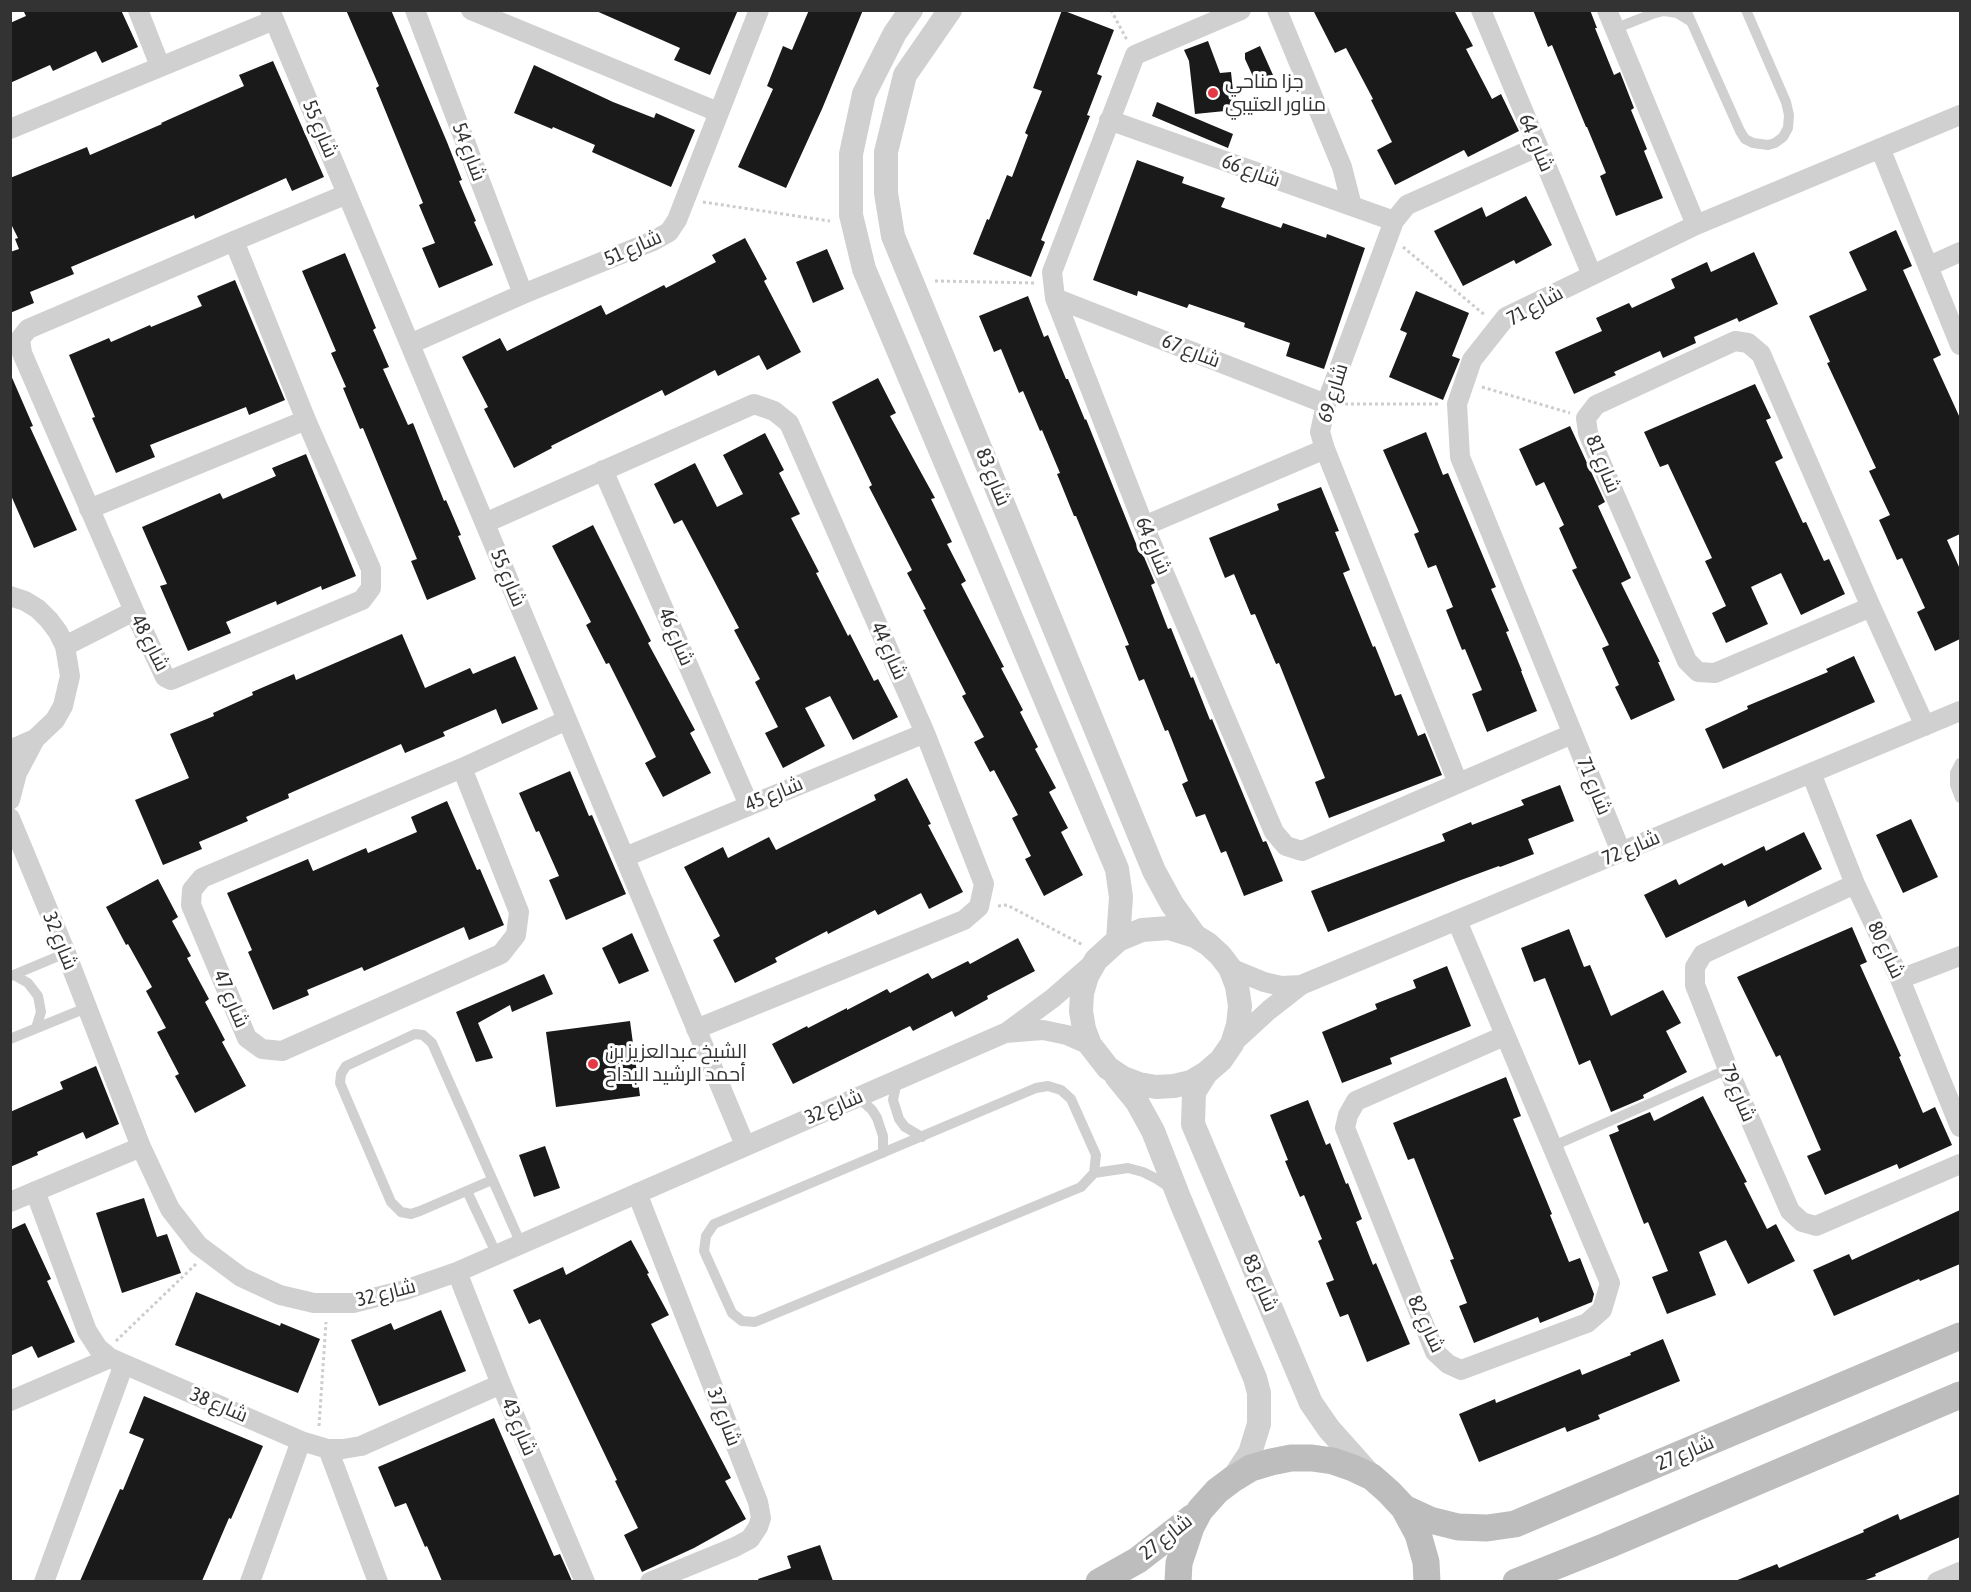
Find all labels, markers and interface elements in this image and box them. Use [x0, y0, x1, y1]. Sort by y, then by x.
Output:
place label: جزا مناحي مناور العتيبي [1225, 70, 1326, 117]
marker: جزا مناحي مناور العتيبي [1206, 86, 1220, 100]
street label: شارع 55 [297, 97, 343, 161]
street label: شارع 64 [1513, 111, 1559, 175]
street label: شارع 54 [447, 120, 491, 184]
street label: شارع 66 [1219, 149, 1283, 193]
street label: شارع 51 [601, 225, 665, 271]
street label: شارع 71 [1503, 281, 1567, 331]
street label: شارع 67 [1159, 329, 1223, 373]
street label: شارع 69 [1313, 361, 1353, 425]
street label: شارع 81 [1581, 432, 1625, 496]
street label: شارع 83 [971, 445, 1015, 509]
street label: شارع 64 [1130, 514, 1176, 578]
street label: شارع 55 [485, 546, 531, 610]
street label: شارع 46 [653, 605, 699, 669]
street label: شارع 48 [126, 611, 174, 675]
street label: شارع 44 [866, 619, 912, 683]
street label: شارع 71 [1572, 754, 1616, 818]
street label: شارع 45 [742, 772, 806, 816]
street label: شارع 72 [1599, 825, 1663, 871]
street label: شارع 32 [38, 909, 82, 973]
street label: شارع 80 [1862, 918, 1910, 982]
street label: شارع 47 [208, 967, 254, 1031]
place label: الشيخ عبدالعزيز بن أحمد الرشيد البداح [605, 1040, 747, 1087]
marker: الشيخ عبدالعزيز بن أحمد الرشيد البداح [586, 1057, 600, 1071]
street label: شارع 79 [1715, 1061, 1761, 1125]
street label: شارع 32 [802, 1084, 866, 1130]
street label: شارع 83 [1237, 1251, 1283, 1315]
street label: شارع 32 [354, 1274, 418, 1312]
street label: شارع 82 [1402, 1292, 1450, 1356]
street label: شارع 38 [187, 1382, 251, 1428]
street label: شارع 37 [702, 1385, 746, 1449]
street label: شارع 43 [496, 1395, 542, 1459]
street label: شارع 27 [1653, 1430, 1717, 1476]
street label: شارع 27 [1135, 1509, 1197, 1565]

